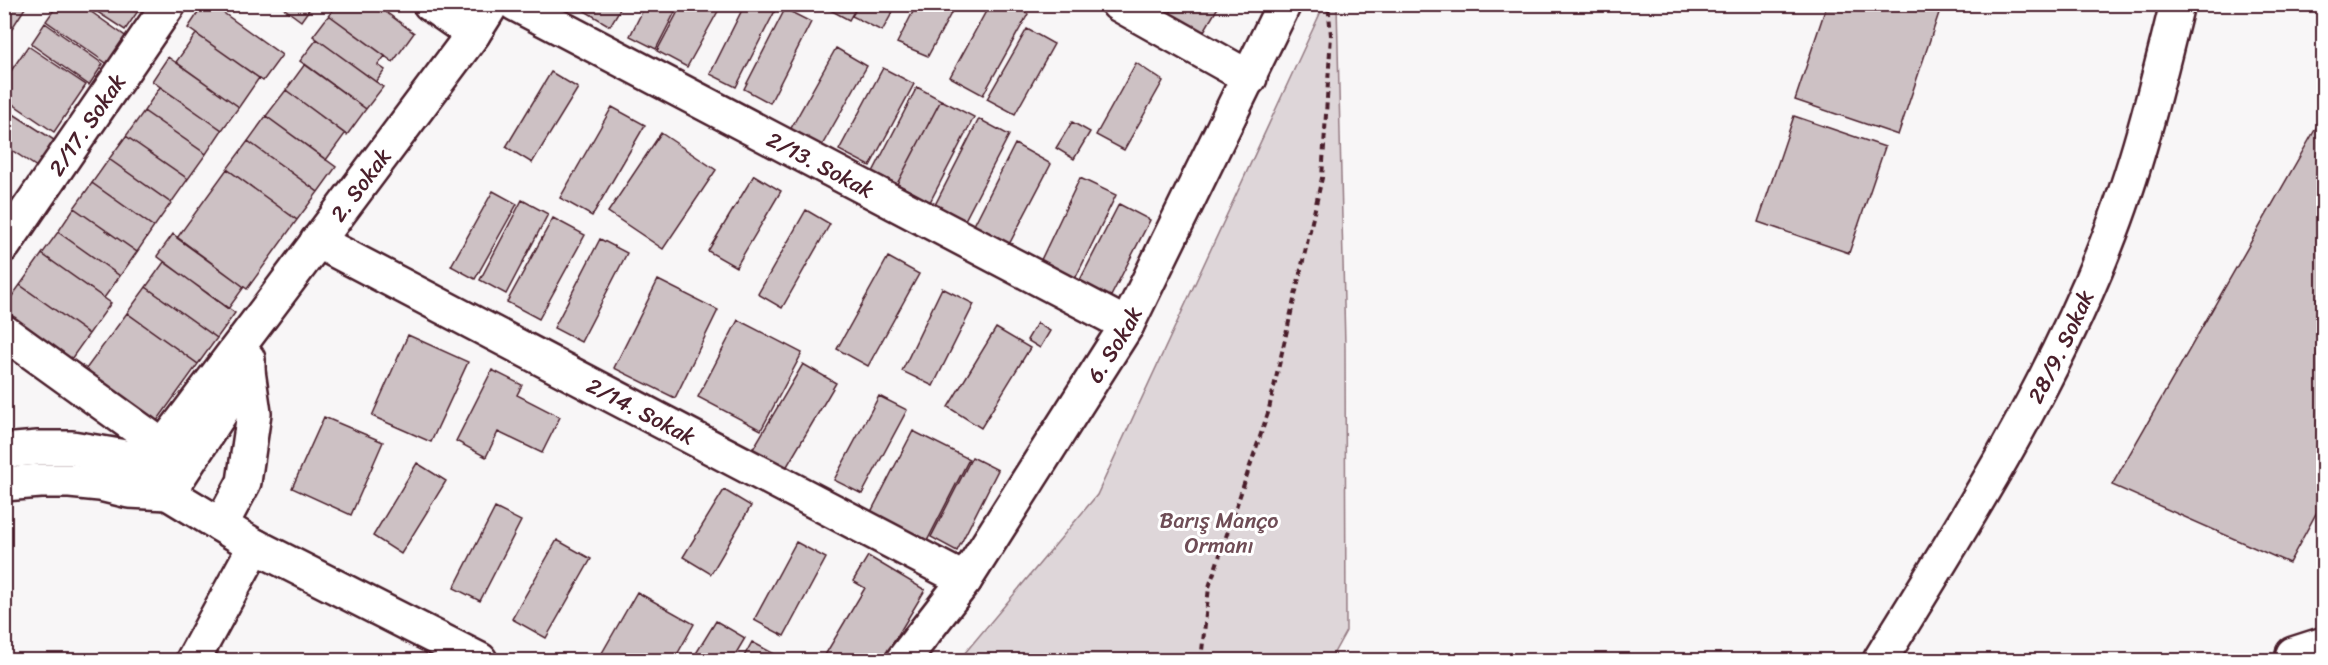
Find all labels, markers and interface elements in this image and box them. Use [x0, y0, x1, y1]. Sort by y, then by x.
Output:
street label: 2/17. Sokak [38, 65, 136, 184]
street label: 2/13. Sokak [759, 120, 881, 209]
street label: 2. Sokak [320, 139, 402, 231]
street label: 28/9. Sokak [2016, 283, 2105, 410]
street label: 6. Sokak [1076, 299, 1153, 391]
street label: 2/14. Sokak [579, 366, 703, 456]
park label: Barış Manço Ormanı [1160, 501, 1278, 565]

